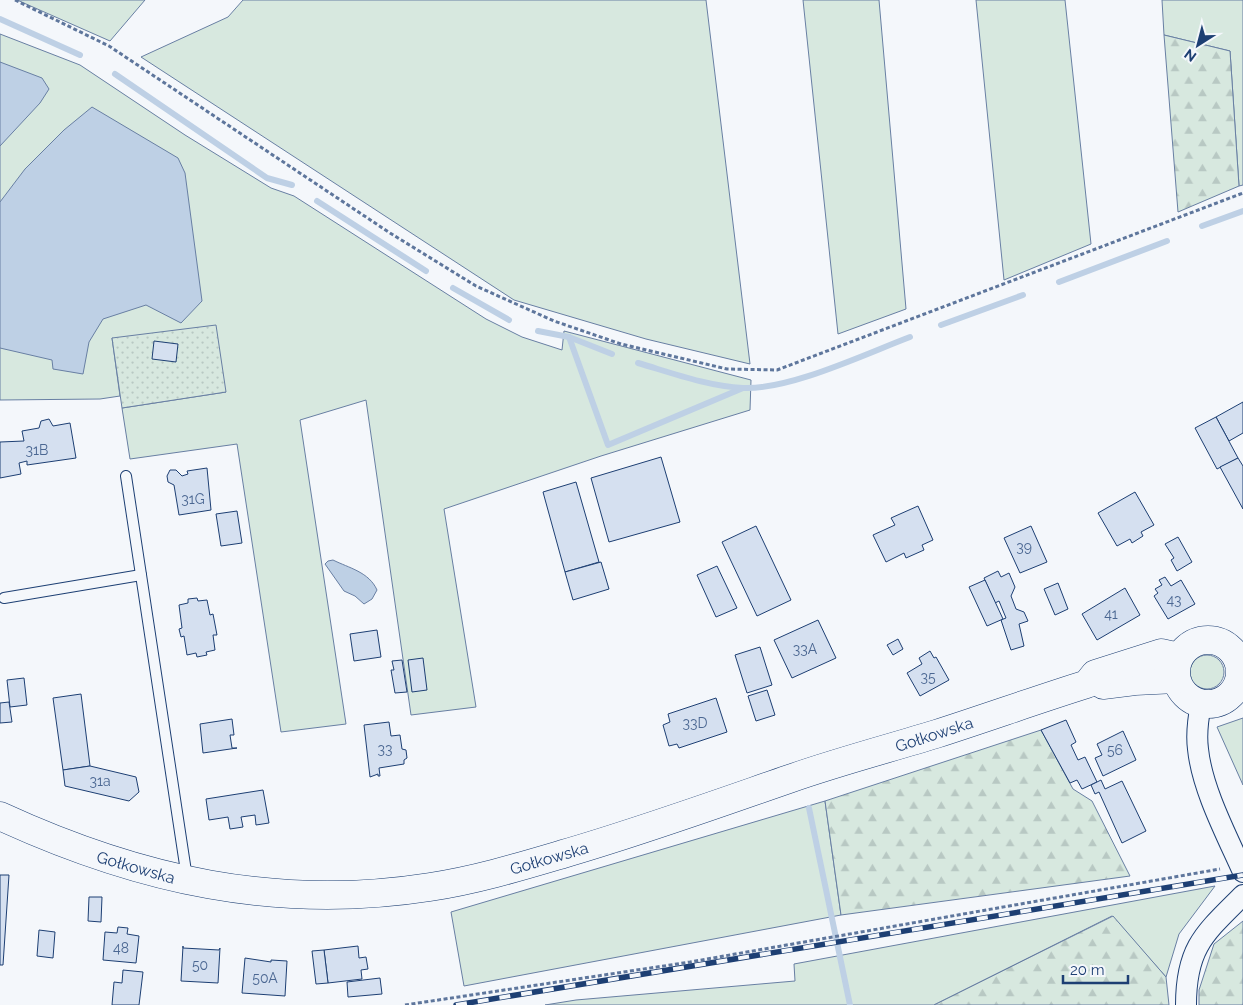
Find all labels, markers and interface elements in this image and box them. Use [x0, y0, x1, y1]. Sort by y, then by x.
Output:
north arrow [1173, 20, 1223, 70]
text: N [1181, 46, 1199, 65]
house number: 31B [26, 442, 48, 458]
house number: 31G [181, 491, 205, 507]
house number: 39 [1016, 539, 1032, 555]
house number: 43 [1166, 592, 1182, 608]
house number: 41 [1104, 606, 1118, 622]
house number: 33A [793, 641, 818, 657]
house number: 35 [920, 669, 936, 685]
street label: Gołkowska [893, 713, 975, 756]
house number: 33D [683, 715, 707, 731]
house number: 33 [378, 741, 392, 757]
house number: 56 [1107, 742, 1123, 758]
house number: 31a [89, 773, 111, 789]
street label: Gołkowska [508, 838, 591, 879]
street label: Gołkowska [94, 847, 177, 888]
house number: 48 [113, 940, 129, 956]
scale bar [1063, 952, 1128, 984]
house number: 50 [192, 957, 208, 973]
text: 20 m [1070, 961, 1105, 979]
house number: 50A [252, 970, 278, 986]

